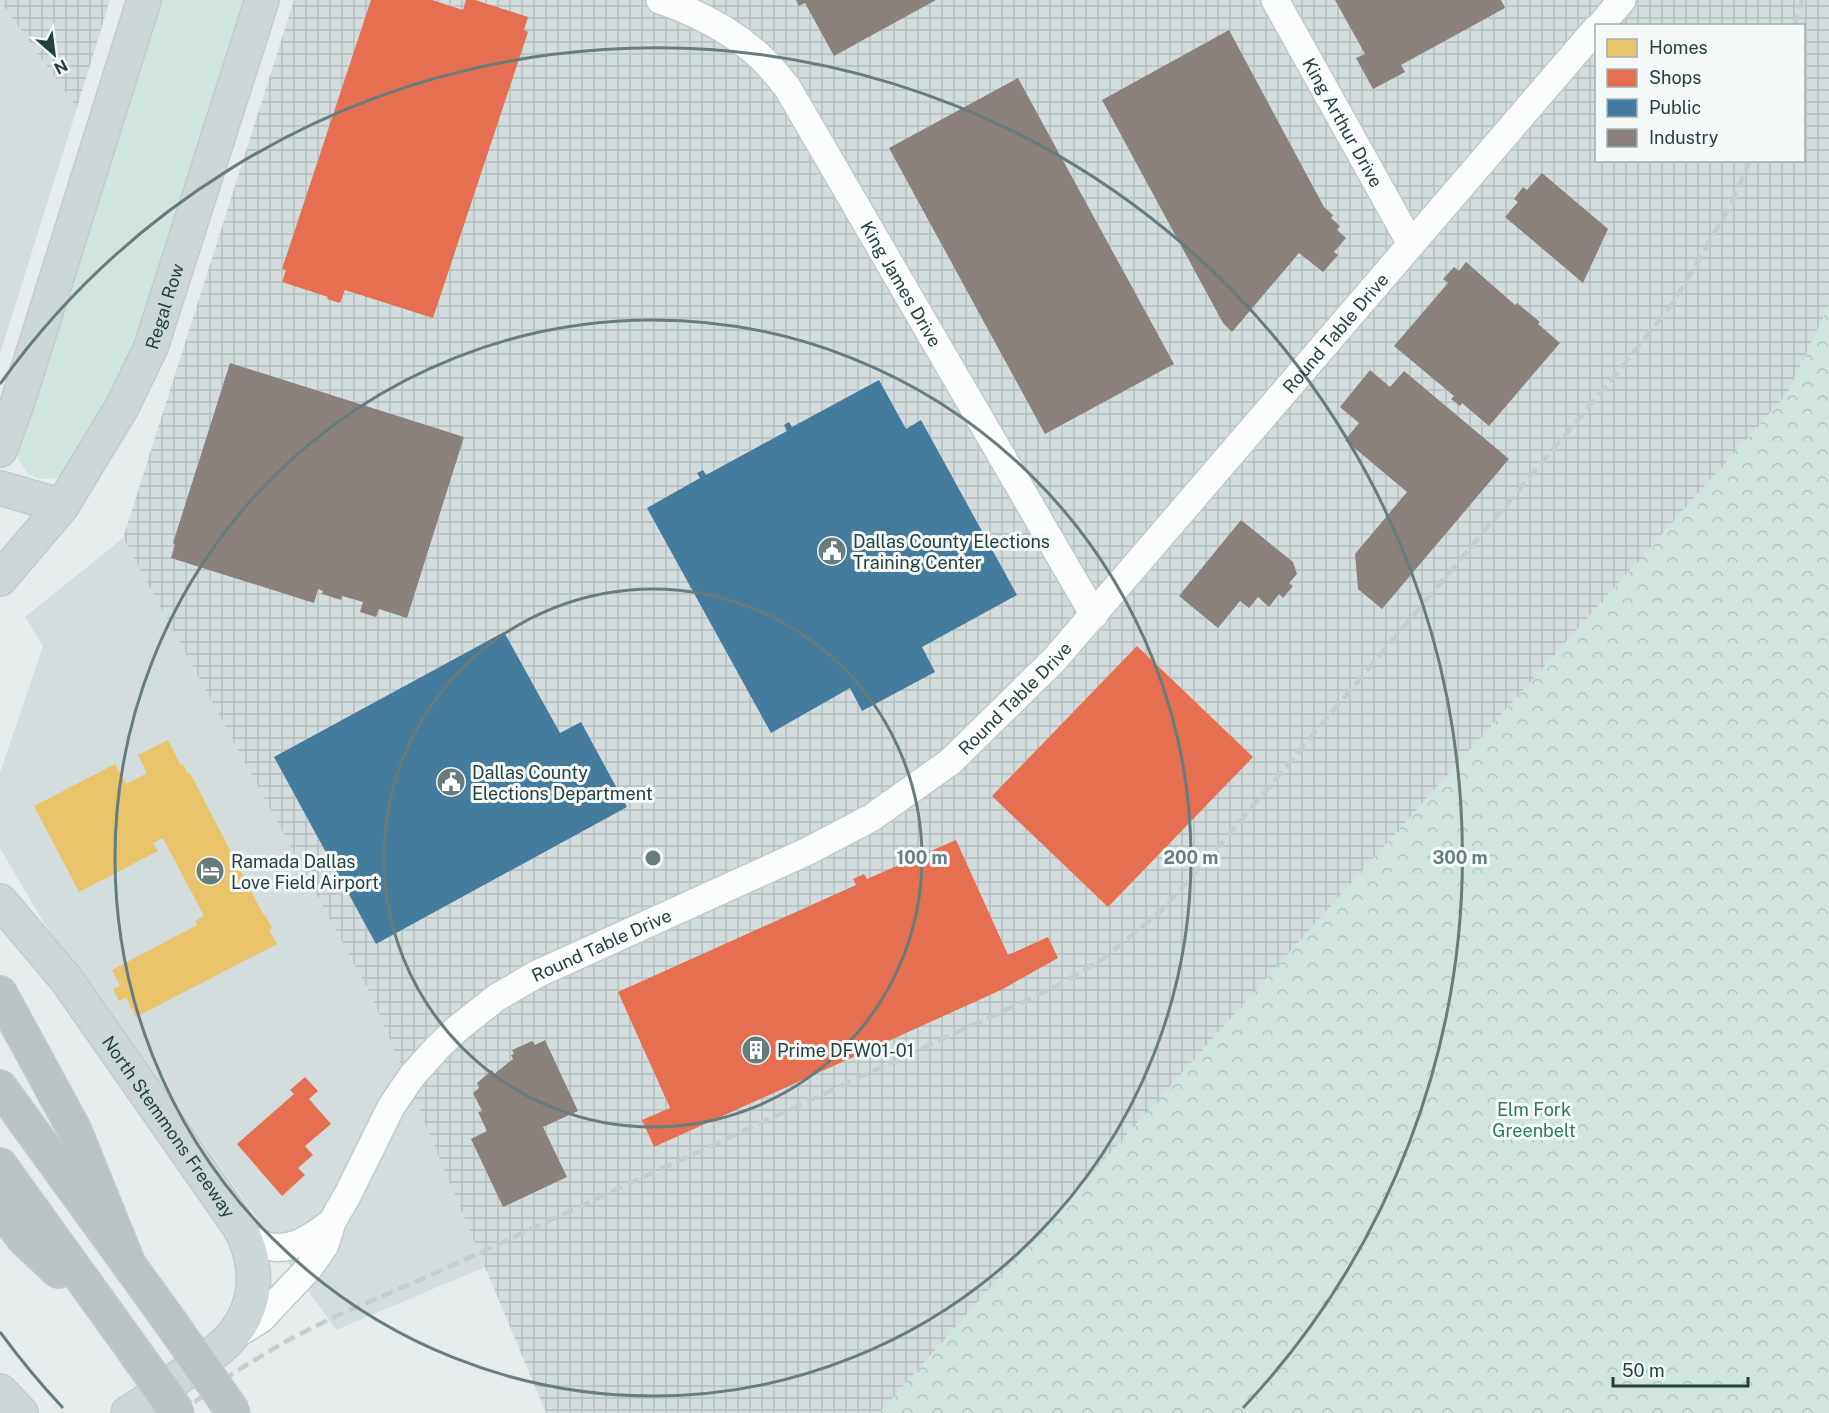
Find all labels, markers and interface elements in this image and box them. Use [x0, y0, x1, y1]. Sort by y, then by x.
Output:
north arrow [24, 24, 84, 84]
legend [1595, 24, 1805, 162]
text: Homes [1649, 37, 1708, 58]
street label: King Arthur Drive [1299, 54, 1388, 191]
text: N [51, 55, 71, 78]
text: Shops [1649, 67, 1701, 88]
text: Public [1649, 97, 1701, 118]
text: Industry [1649, 127, 1719, 148]
street label: King James Drive [857, 217, 946, 350]
street label: Regal Row [141, 261, 188, 352]
street label: Round Table Drive [1278, 269, 1392, 397]
place label: Dallas County Elections Training Center [853, 531, 1050, 573]
public building icon: Dallas County Elections Training Center [816, 535, 848, 567]
street label: Round Table Drive [954, 637, 1076, 759]
place label: Dallas County Elections Department [472, 762, 653, 804]
public building icon: Dallas County Elections Department [435, 766, 467, 798]
text: 100 m [896, 847, 948, 868]
text: 200 m [1164, 847, 1218, 868]
text: 300 m [1432, 847, 1488, 868]
centre of rings [643, 848, 663, 868]
place label: Ramada Dallas Love Field Airport [231, 851, 379, 893]
hotel icon: Ramada Dallas Love Field Airport [194, 855, 226, 887]
street label: Round Table Drive [528, 904, 674, 986]
street label: North Stemmons Freeway [98, 1031, 240, 1222]
building icon: Prime DFW01-01 [740, 1034, 772, 1066]
place label: Prime DFW01-01 [777, 1040, 914, 1061]
park label: Elm Fork Greenbelt [1492, 1099, 1576, 1141]
scale bar [1613, 1350, 1748, 1388]
text: 50 m [1622, 1360, 1665, 1381]

